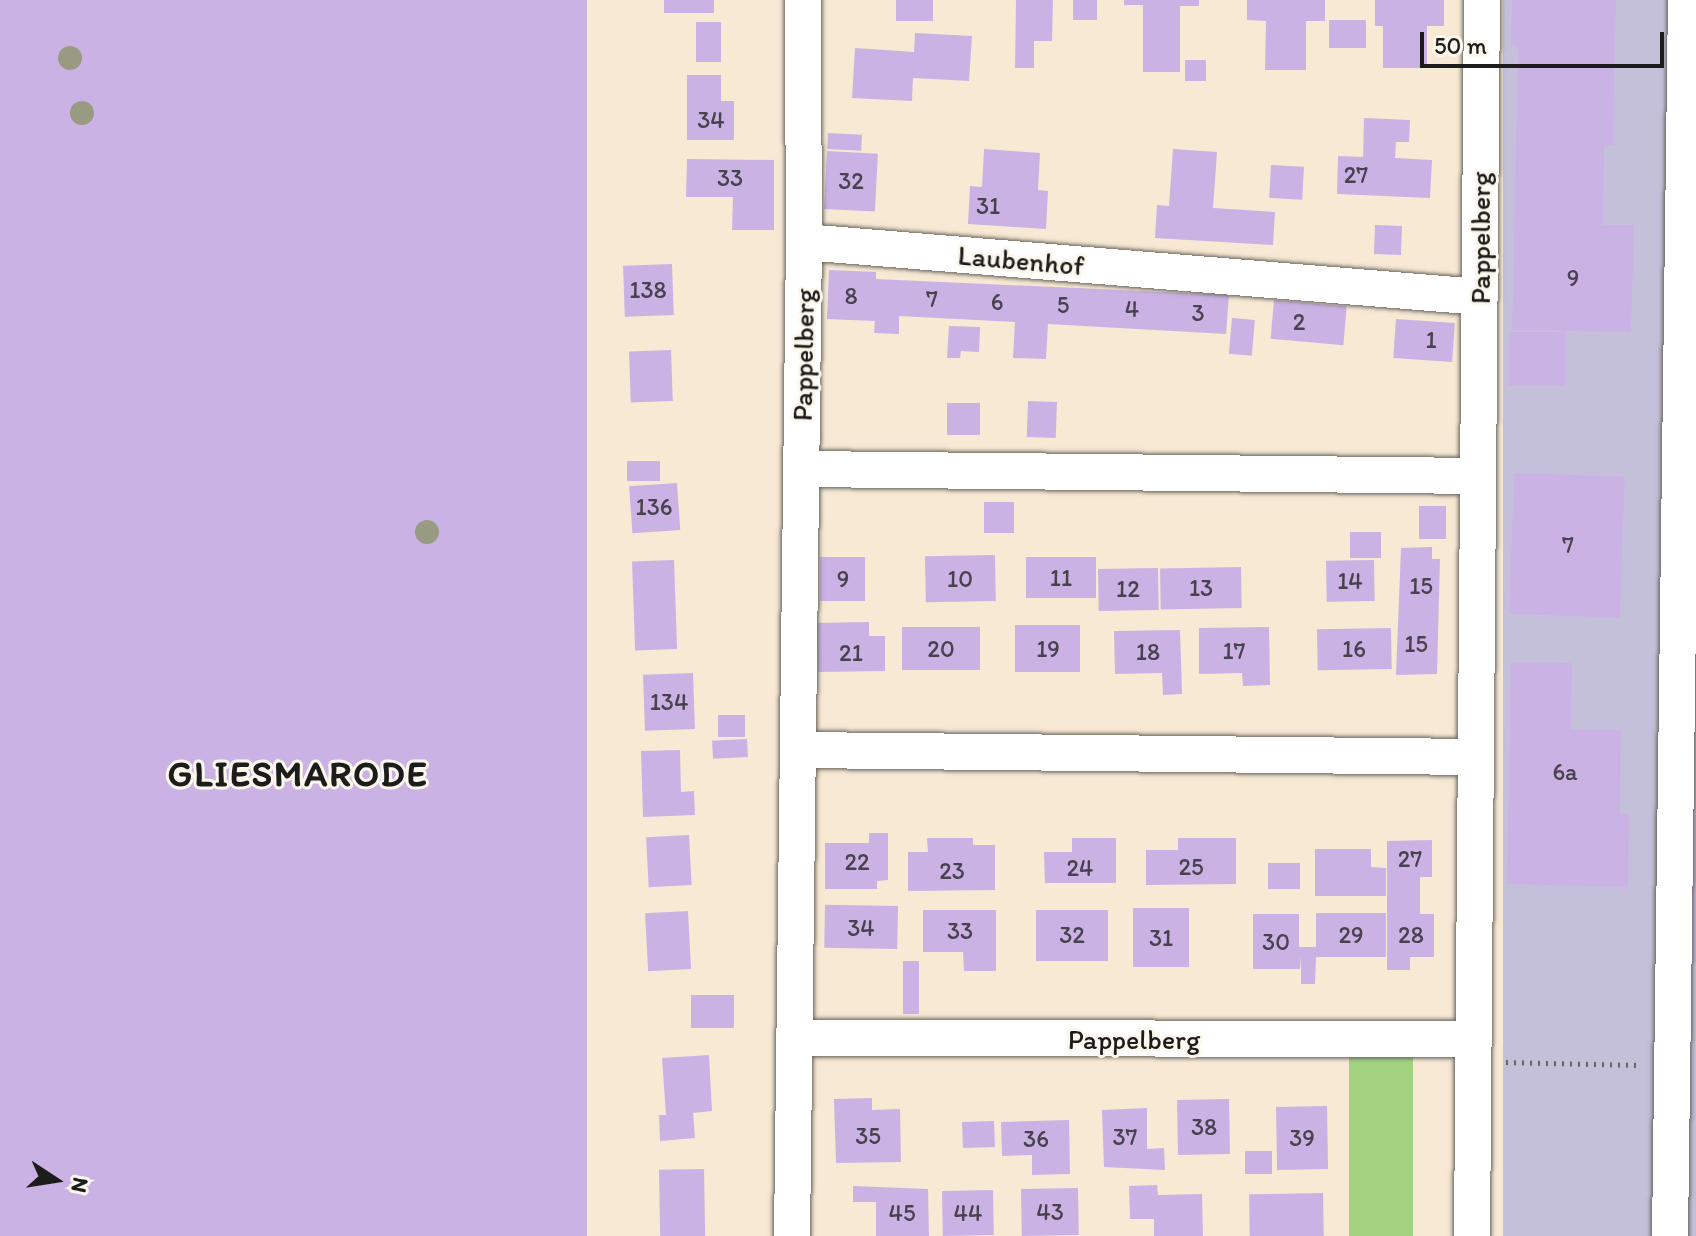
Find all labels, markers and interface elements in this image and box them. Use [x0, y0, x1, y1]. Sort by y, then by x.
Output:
scale bar [1424, 16, 1668, 66]
text: 50 m [1434, 31, 1487, 60]
house number: 34 [697, 106, 725, 134]
house number: 27 [1344, 161, 1368, 189]
house number: 33 [717, 164, 743, 192]
house number: 32 [838, 167, 864, 195]
street label: Pappelberg [1463, 172, 1497, 304]
house number: 31 [976, 192, 1000, 220]
street label: Laubenhof [956, 238, 1086, 282]
house number: 9 [1567, 264, 1579, 292]
house number: 138 [629, 276, 667, 304]
house number: 8 [844, 282, 858, 310]
house number: 7 [926, 285, 938, 313]
street label: Pappelberg [785, 288, 821, 422]
house number: 6 [991, 288, 1003, 316]
house number: 5 [1057, 291, 1069, 319]
house number: 4 [1125, 295, 1139, 323]
house number: 3 [1191, 299, 1205, 327]
house number: 2 [1293, 308, 1305, 336]
house number: 1 [1425, 326, 1437, 354]
house number: 136 [636, 493, 672, 521]
house number: 7 [1562, 531, 1574, 559]
house number: 11 [1050, 564, 1072, 592]
house number: 9 [837, 565, 849, 593]
house number: 10 [947, 565, 973, 593]
house number: 14 [1337, 567, 1363, 595]
house number: 15 [1409, 572, 1433, 600]
house number: 13 [1189, 574, 1213, 602]
house number: 12 [1116, 575, 1140, 603]
house number: 15 [1404, 630, 1428, 658]
house number: 20 [927, 635, 955, 663]
house number: 19 [1036, 635, 1060, 663]
house number: 16 [1342, 635, 1366, 663]
house number: 17 [1222, 637, 1246, 665]
house number: 18 [1136, 638, 1160, 666]
house number: 21 [839, 639, 863, 667]
house number: 134 [650, 688, 688, 716]
district label: GLIESMARODE [167, 752, 429, 796]
house number: 6a [1552, 758, 1578, 786]
house number: 27 [1398, 845, 1422, 873]
house number: 22 [844, 848, 870, 876]
house number: 25 [1178, 853, 1204, 881]
house number: 24 [1066, 854, 1094, 882]
house number: 23 [939, 857, 965, 885]
house number: 34 [847, 914, 875, 942]
house number: 33 [947, 917, 973, 945]
house number: 32 [1059, 921, 1085, 949]
house number: 29 [1338, 921, 1364, 949]
house number: 28 [1398, 921, 1424, 949]
house number: 31 [1149, 924, 1173, 952]
house number: 30 [1262, 928, 1290, 956]
street label: Pappelberg [1068, 1022, 1200, 1056]
house number: 38 [1191, 1113, 1217, 1141]
house number: 35 [855, 1122, 881, 1150]
house number: 37 [1113, 1123, 1137, 1151]
house number: 39 [1289, 1124, 1315, 1152]
house number: 36 [1023, 1125, 1049, 1153]
north arrow [16, 1140, 96, 1220]
text: N [65, 1175, 95, 1195]
house number: 43 [1036, 1198, 1064, 1226]
house number: 45 [888, 1199, 916, 1227]
house number: 44 [954, 1199, 982, 1227]

